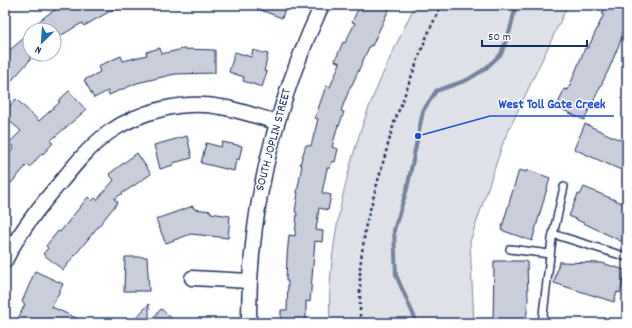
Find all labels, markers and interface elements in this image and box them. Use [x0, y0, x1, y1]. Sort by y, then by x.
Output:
north arrow [22, 22, 62, 62]
scale bar [482, 22, 587, 48]
text: 50 m [488, 29, 511, 46]
text: N [32, 41, 44, 58]
street label: SOUTH JOPLIN STREET [251, 87, 297, 193]
callout: West Toll Gate Creek [490, 90, 614, 116]
text: West Toll Gate Creek [498, 95, 606, 115]

